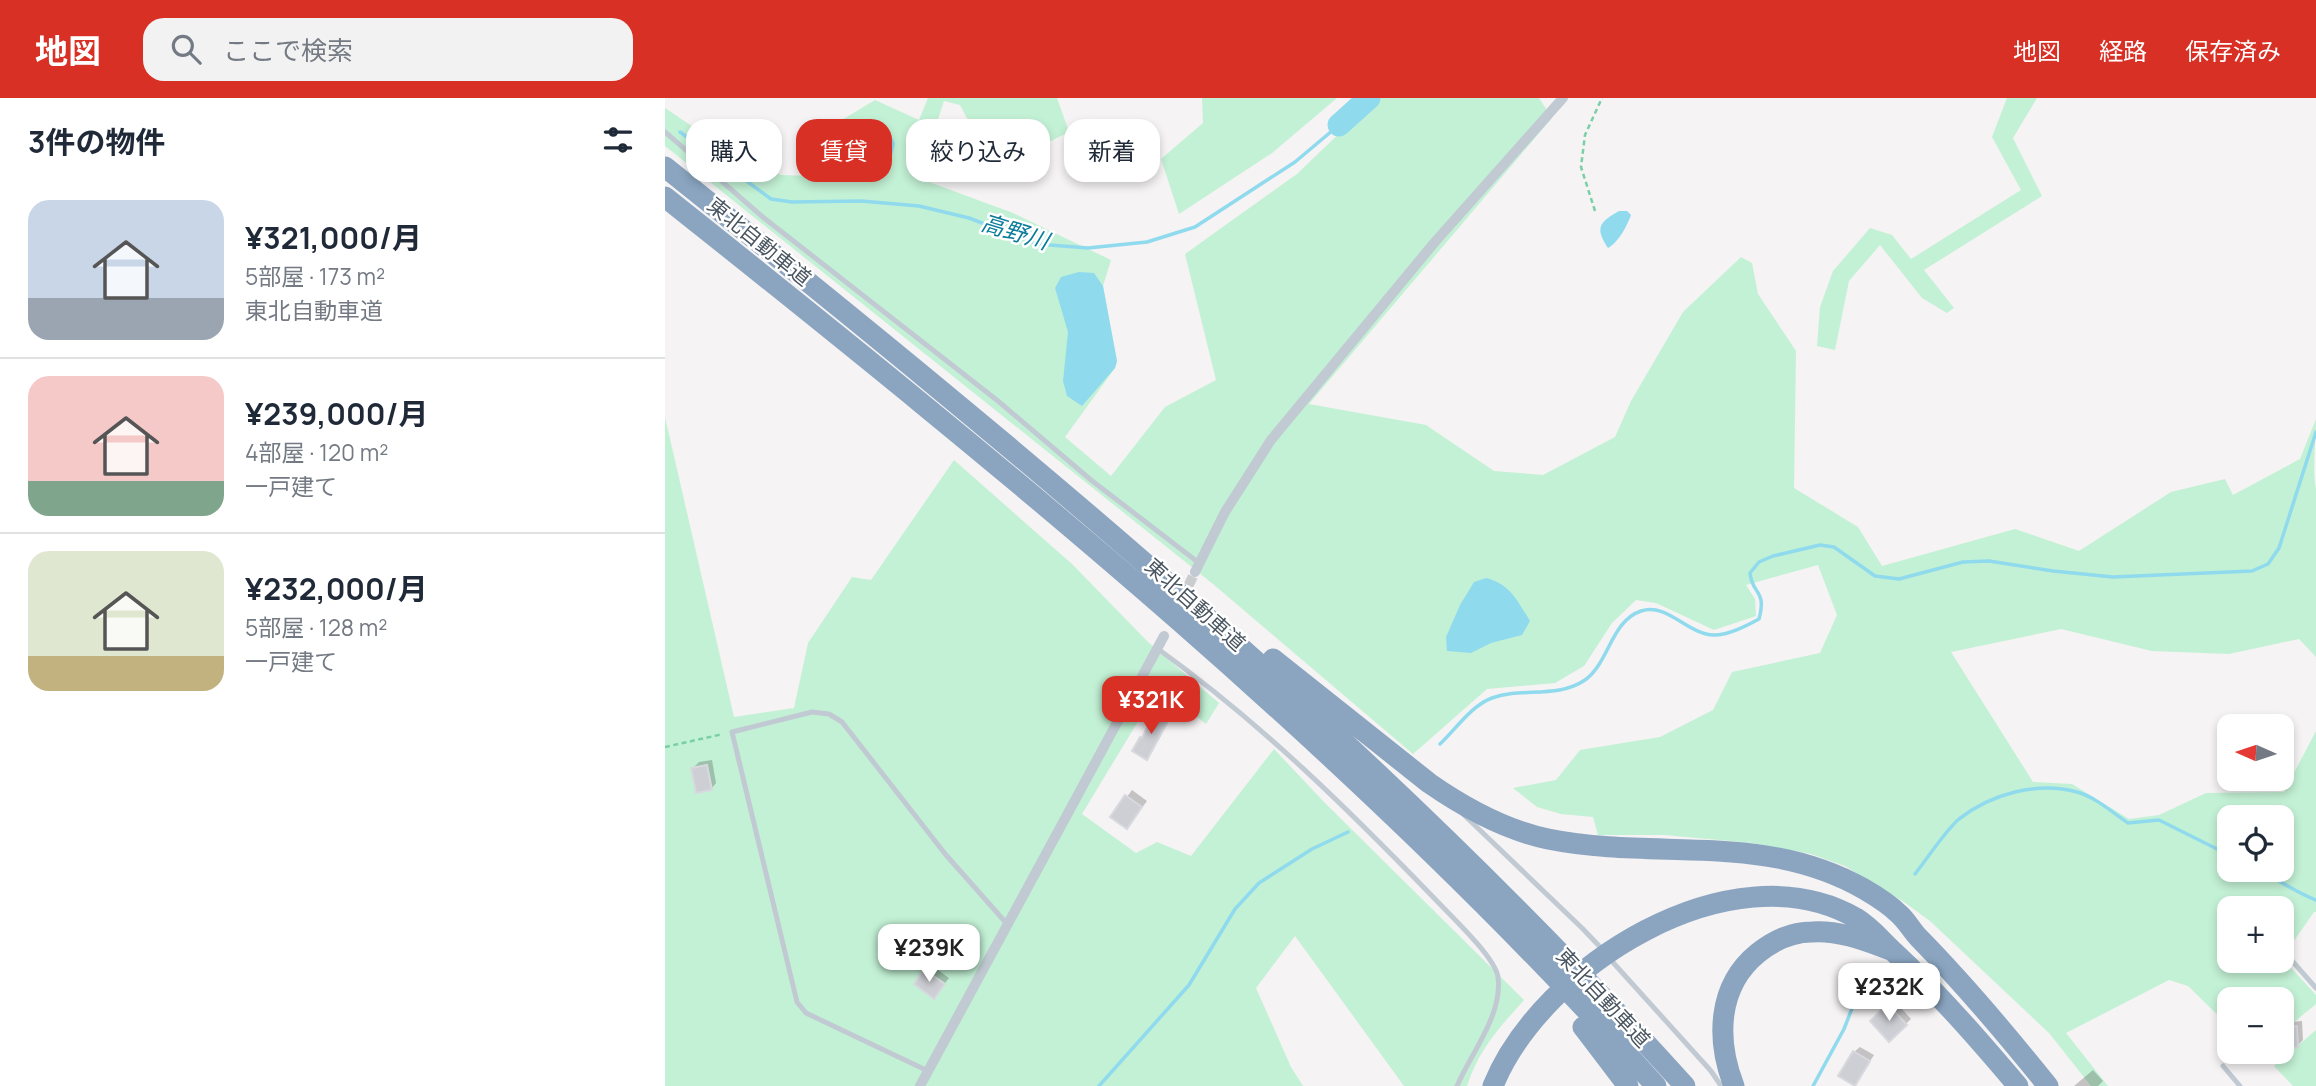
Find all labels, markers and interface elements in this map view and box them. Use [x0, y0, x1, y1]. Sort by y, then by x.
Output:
search box [143, 18, 633, 81]
text: 地図 [35, 28, 101, 73]
icon: search [167, 30, 205, 68]
text: ここで検索 [223, 32, 353, 68]
text: 地図 [2013, 34, 2061, 67]
text: 経路 [2099, 34, 2147, 67]
text: 保存済み [2185, 34, 2281, 67]
chip: 購入 [686, 119, 782, 182]
chip: 賃貸 [796, 119, 892, 182]
chip: 絞り込み [906, 119, 1050, 182]
chip: 新着 [1064, 119, 1160, 182]
text: 3件の物件 [28, 121, 165, 162]
icon: filters [599, 121, 637, 159]
street label: 東北自動車道 [702, 191, 817, 292]
water label: 高野川 [978, 206, 1056, 257]
text: ¥321,000/月 [245, 217, 422, 258]
icon: home [84, 228, 168, 312]
text: 5部屋 · 173 m² [245, 260, 385, 292]
text: 東北自動車道 [245, 294, 383, 326]
text: ¥239,000/月 [245, 393, 428, 434]
icon: home [84, 404, 168, 488]
text: 4部屋 · 120 m² [245, 436, 388, 468]
text: 一戸建て [245, 470, 337, 502]
street label: 東北自動車道 [1139, 552, 1252, 657]
text: ¥232,000/月 [245, 568, 428, 609]
icon: home [84, 579, 168, 663]
text: 5部屋 · 128 m² [245, 611, 387, 643]
text: 一戸建て [245, 645, 337, 677]
pin: ¥321K [1102, 676, 1200, 736]
text: ¥321K [1118, 683, 1184, 715]
north arrow [2217, 714, 2294, 791]
map controls [2217, 714, 2294, 1064]
button: locate [2217, 805, 2294, 882]
button: + [2217, 896, 2294, 973]
pin: ¥239K [880, 924, 978, 984]
text: ¥239K [894, 931, 964, 963]
street label: 東北自動車道 [1551, 942, 1657, 1053]
pin: ¥232K [1840, 964, 1938, 1023]
text: ¥232K [1854, 970, 1924, 1002]
button: − [2217, 987, 2294, 1064]

